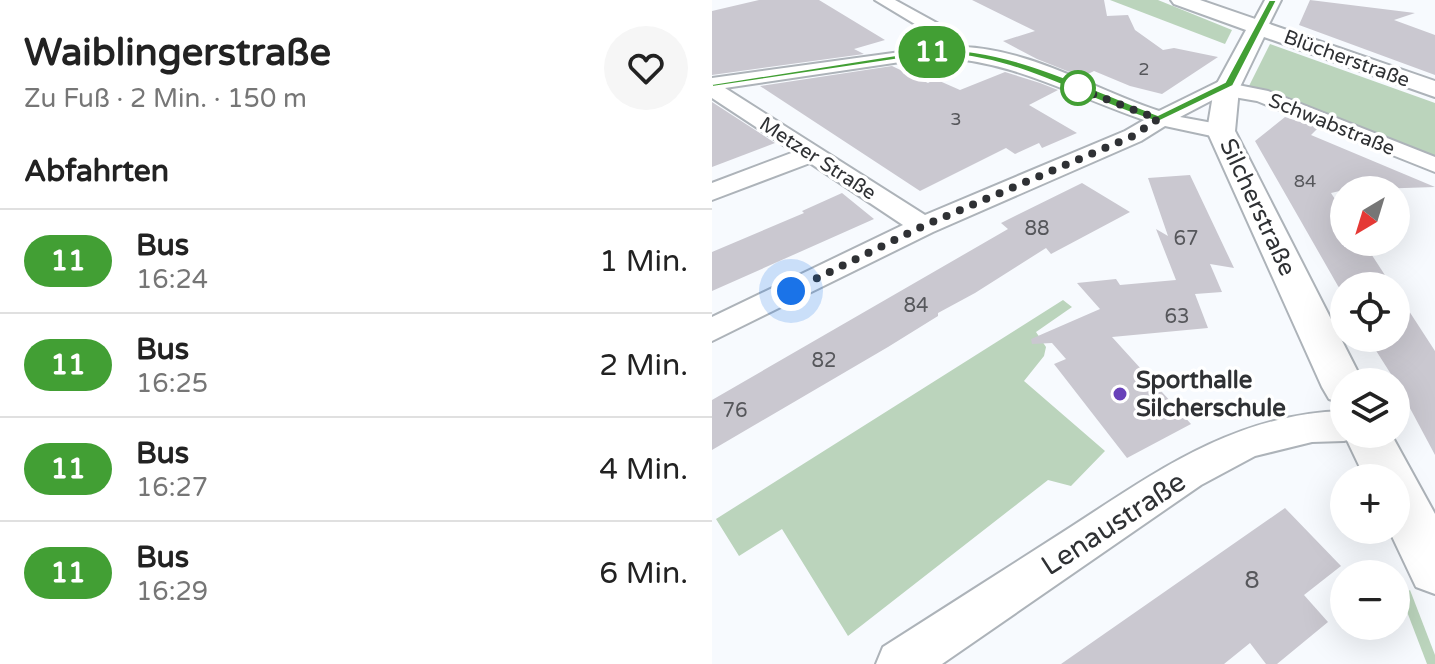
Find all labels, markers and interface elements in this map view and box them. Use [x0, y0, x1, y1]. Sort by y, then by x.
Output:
street label: Blücherstraße [1280, 25, 1413, 93]
button: heart [604, 26, 688, 110]
line badge: 11 [896, 26, 968, 78]
text: Waiblingerstraße [24, 30, 331, 76]
text: 11 [914, 35, 950, 69]
house number: 2 [1138, 58, 1150, 80]
unlabelled marker [1061, 71, 1095, 105]
text: Zu Fuß · 2 Min. · 150 m [24, 83, 307, 114]
street label: Schwabstraße [1265, 89, 1398, 161]
house number: 3 [950, 108, 962, 130]
street label: Metzer Straße [755, 112, 880, 205]
street label: Silcherstraße [1213, 134, 1302, 280]
text: Abfahrten [24, 153, 169, 190]
house number: 84 [1294, 170, 1316, 192]
north arrow [1330, 176, 1410, 256]
map controls [1330, 176, 1410, 640]
house number: 88 [1024, 217, 1050, 241]
text: Bus [136, 227, 189, 264]
house number: 67 [1173, 227, 1199, 251]
text: 1 Min. [599, 243, 688, 280]
text: 11 [50, 244, 86, 278]
text: 16:24 [136, 264, 208, 295]
your location [771, 271, 811, 311]
button: locate [1330, 272, 1410, 352]
house number: 84 [903, 294, 929, 318]
house number: 63 [1164, 305, 1190, 329]
text: Bus [136, 331, 189, 368]
text: 2 Min. [599, 347, 688, 384]
text: 11 [50, 348, 86, 382]
house number: 82 [811, 349, 837, 373]
place label: Sporthalle Silcherschule [1136, 366, 1286, 423]
text: 16:25 [136, 368, 208, 399]
button: layers [1330, 368, 1410, 448]
marker: Sporthalle Silcherschule [1111, 385, 1129, 403]
house number: 76 [722, 399, 748, 423]
text: Bus [136, 435, 189, 472]
text: 4 Min. [599, 451, 688, 488]
text: 11 [50, 452, 86, 486]
button: + [1330, 464, 1410, 544]
street label: Lenaustraße [1035, 465, 1192, 583]
text: 16:27 [136, 472, 208, 503]
text: Bus [136, 539, 189, 576]
text: 6 Min. [599, 555, 688, 592]
text: 11 [50, 556, 86, 590]
button: − [1330, 560, 1410, 640]
house number: 8 [1244, 566, 1260, 595]
text: 16:29 [136, 576, 208, 607]

